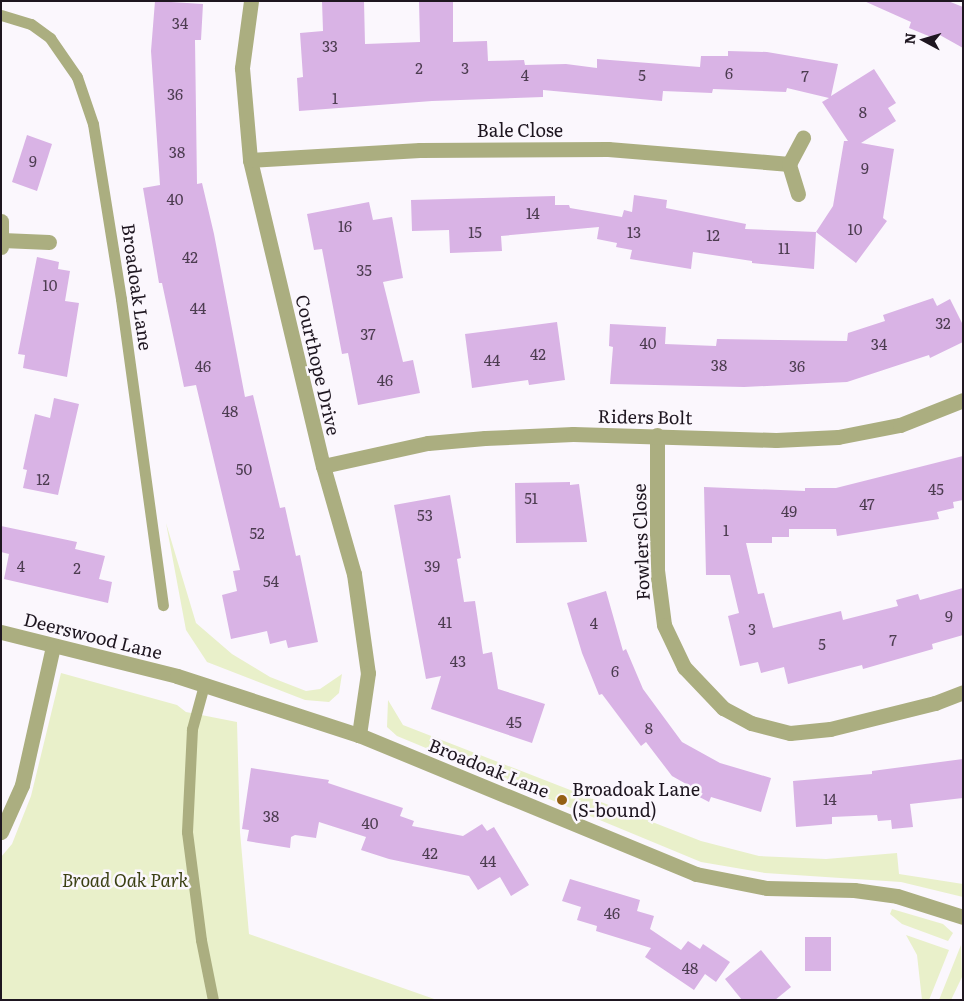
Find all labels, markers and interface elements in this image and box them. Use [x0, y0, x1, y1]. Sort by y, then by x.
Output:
house number: 34 [172, 14, 188, 32]
north arrow [899, 15, 949, 65]
text: N [899, 32, 920, 45]
house number: 33 [322, 37, 338, 55]
house number: 2 [415, 59, 423, 77]
house number: 3 [461, 59, 469, 77]
house number: 6 [725, 64, 733, 82]
house number: 4 [521, 66, 529, 84]
house number: 5 [638, 66, 646, 84]
house number: 7 [801, 67, 809, 85]
house number: 36 [167, 85, 183, 103]
house number: 1 [332, 89, 338, 107]
house number: 8 [859, 103, 867, 121]
street label: Bale Close [477, 119, 563, 141]
house number: 38 [169, 143, 185, 161]
house number: 9 [29, 152, 37, 170]
house number: 9 [861, 159, 869, 177]
house number: 40 [167, 190, 183, 208]
house number: 14 [526, 204, 540, 222]
house number: 16 [338, 217, 352, 235]
house number: 10 [848, 220, 862, 238]
street label: Broadoak Lane [117, 222, 157, 352]
house number: 15 [468, 223, 482, 241]
house number: 13 [627, 223, 641, 241]
house number: 12 [706, 226, 720, 244]
house number: 11 [778, 239, 790, 257]
house number: 42 [182, 248, 198, 266]
house number: 35 [356, 261, 372, 279]
house number: 10 [43, 276, 57, 294]
street label: Courthope Drive [291, 293, 345, 437]
house number: 44 [190, 299, 206, 317]
house number: 32 [935, 314, 951, 332]
house number: 37 [360, 325, 376, 343]
house number: 40 [640, 334, 656, 352]
house number: 34 [871, 335, 887, 353]
house number: 42 [530, 345, 546, 363]
house number: 44 [484, 351, 500, 369]
house number: 38 [711, 356, 727, 374]
house number: 46 [195, 357, 211, 375]
house number: 36 [789, 357, 805, 375]
house number: 46 [377, 371, 393, 389]
house number: 48 [222, 402, 238, 420]
street label: Riders Bolt [598, 405, 692, 429]
house number: 50 [236, 460, 252, 478]
house number: 12 [36, 470, 50, 488]
house number: 45 [928, 480, 944, 498]
street label: Fowlers Close [628, 483, 654, 601]
house number: 51 [524, 489, 538, 507]
house number: 47 [859, 495, 875, 513]
house number: 49 [781, 502, 797, 520]
house number: 53 [417, 506, 433, 524]
house number: 1 [723, 521, 729, 539]
house number: 52 [249, 524, 265, 542]
house number: 4 [17, 557, 25, 575]
house number: 39 [424, 557, 440, 575]
house number: 2 [73, 559, 81, 577]
house number: 54 [263, 572, 279, 590]
house number: 9 [945, 607, 953, 625]
street label: Deerswood Lane [22, 608, 164, 664]
house number: 41 [438, 613, 452, 631]
house number: 4 [590, 614, 598, 632]
house number: 3 [748, 620, 756, 638]
house number: 7 [889, 631, 897, 649]
house number: 5 [818, 635, 826, 653]
house number: 43 [450, 652, 466, 670]
house number: 6 [611, 662, 619, 680]
house number: 45 [506, 713, 522, 731]
house number: 8 [645, 719, 653, 737]
street label: Broadoak Lane [426, 734, 552, 802]
place label: Broadoak Lane (S-bound) [572, 779, 700, 822]
house number: 14 [823, 790, 837, 808]
marker: Broadoak Lane (S-bound) [556, 794, 568, 806]
house number: 38 [263, 807, 279, 825]
house number: 40 [362, 814, 378, 832]
house number: 42 [422, 844, 438, 862]
house number: 44 [480, 852, 496, 870]
park label: Broad Oak Park [62, 869, 188, 891]
house number: 46 [604, 904, 620, 922]
house number: 48 [682, 959, 698, 977]

